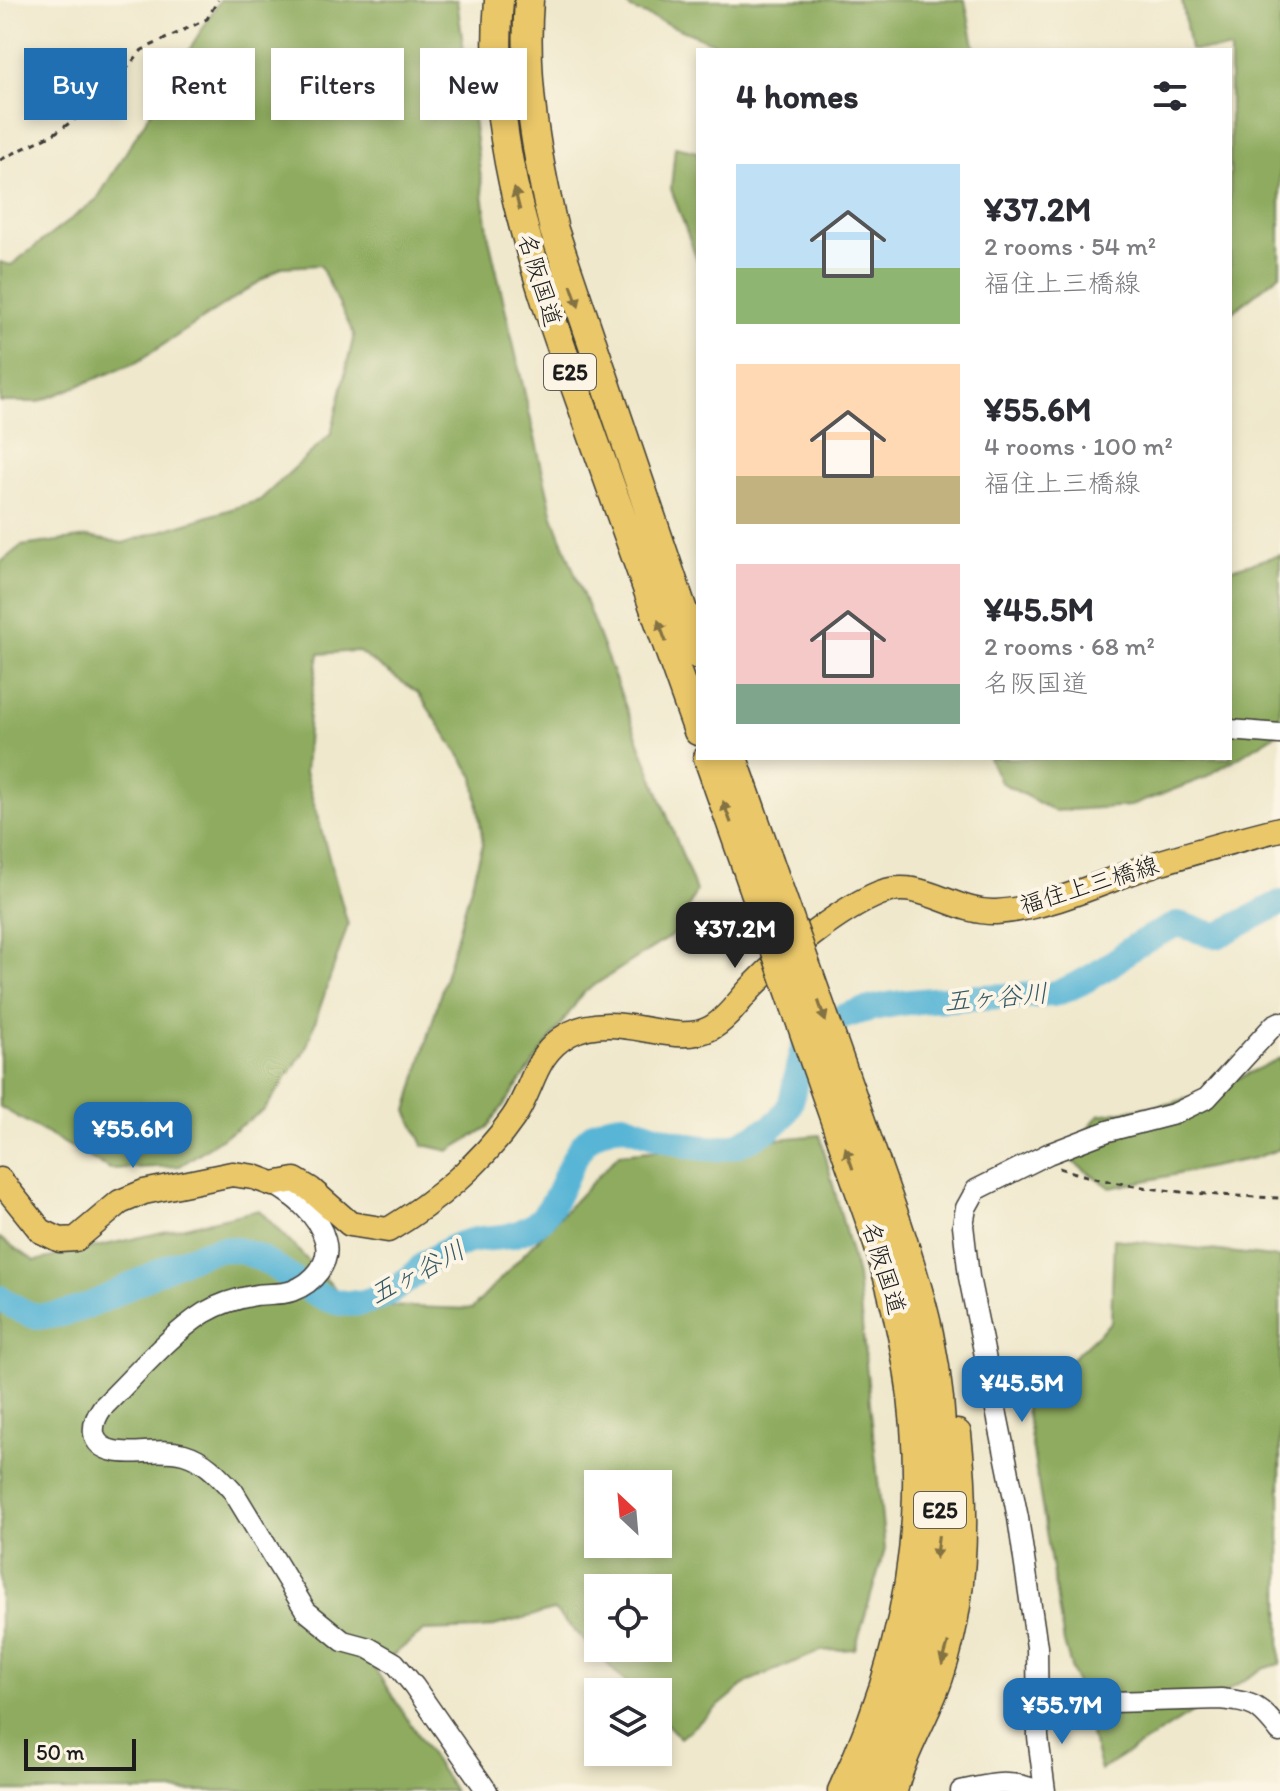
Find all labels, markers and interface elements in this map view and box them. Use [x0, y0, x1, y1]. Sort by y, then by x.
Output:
chip: Buy [24, 48, 127, 120]
chip: Rent [143, 48, 255, 120]
chip: Filters [271, 48, 404, 120]
chip: New [420, 48, 527, 120]
icon: filters [1148, 74, 1192, 118]
text: 4 homes [736, 76, 859, 117]
one-way arrow [510, 187, 522, 212]
text: ¥37.2M [984, 189, 1091, 230]
icon: home [800, 196, 896, 292]
street label: 名阪国道 [513, 230, 568, 330]
text: 2 rooms · 54 m² [984, 230, 1156, 262]
text: 福住上三橋線 [984, 267, 1140, 299]
one-way arrow [570, 284, 582, 308]
road number: E25 [544, 354, 596, 390]
text: ¥55.6M [984, 389, 1092, 430]
icon: home [800, 396, 896, 492]
text: 4 rooms · 100 m² [984, 430, 1173, 462]
text: 福住上三橋線 [984, 467, 1140, 499]
text: ¥45.5M [984, 589, 1094, 630]
icon: home [800, 596, 896, 692]
one-way arrow [656, 619, 668, 643]
text: 2 rooms · 68 m² [984, 630, 1155, 662]
text: 名阪国道 [984, 667, 1088, 699]
one-way arrow [720, 800, 733, 824]
street label: 福住上三橋線 [1016, 850, 1162, 919]
pin: ¥37.2M [670, 902, 800, 970]
text: ¥37.2M [694, 912, 776, 944]
water label: 五ヶ谷川 [943, 977, 1049, 1017]
one-way arrow [816, 999, 829, 1023]
pin: ¥55.6M [68, 1102, 198, 1170]
text: ¥55.6M [92, 1112, 174, 1144]
one-way arrow [842, 1146, 854, 1170]
street label: 名阪国道 [857, 1218, 912, 1318]
water label: 五ヶ谷川 [364, 1233, 470, 1311]
pin: ¥45.5M [957, 1356, 1087, 1424]
text: ¥45.5M [980, 1366, 1064, 1398]
north arrow [584, 1470, 672, 1558]
map controls [584, 1470, 672, 1766]
road number: E25 [914, 1492, 966, 1528]
one-way arrow [931, 1535, 944, 1560]
button: locate [584, 1574, 672, 1662]
one-way arrow [939, 1641, 951, 1666]
button: layers [584, 1678, 672, 1766]
pin: ¥55.7M [997, 1678, 1127, 1746]
text: ¥55.7M [1021, 1688, 1103, 1720]
scale bar [24, 1735, 136, 1771]
text: 50 m [36, 1739, 85, 1766]

